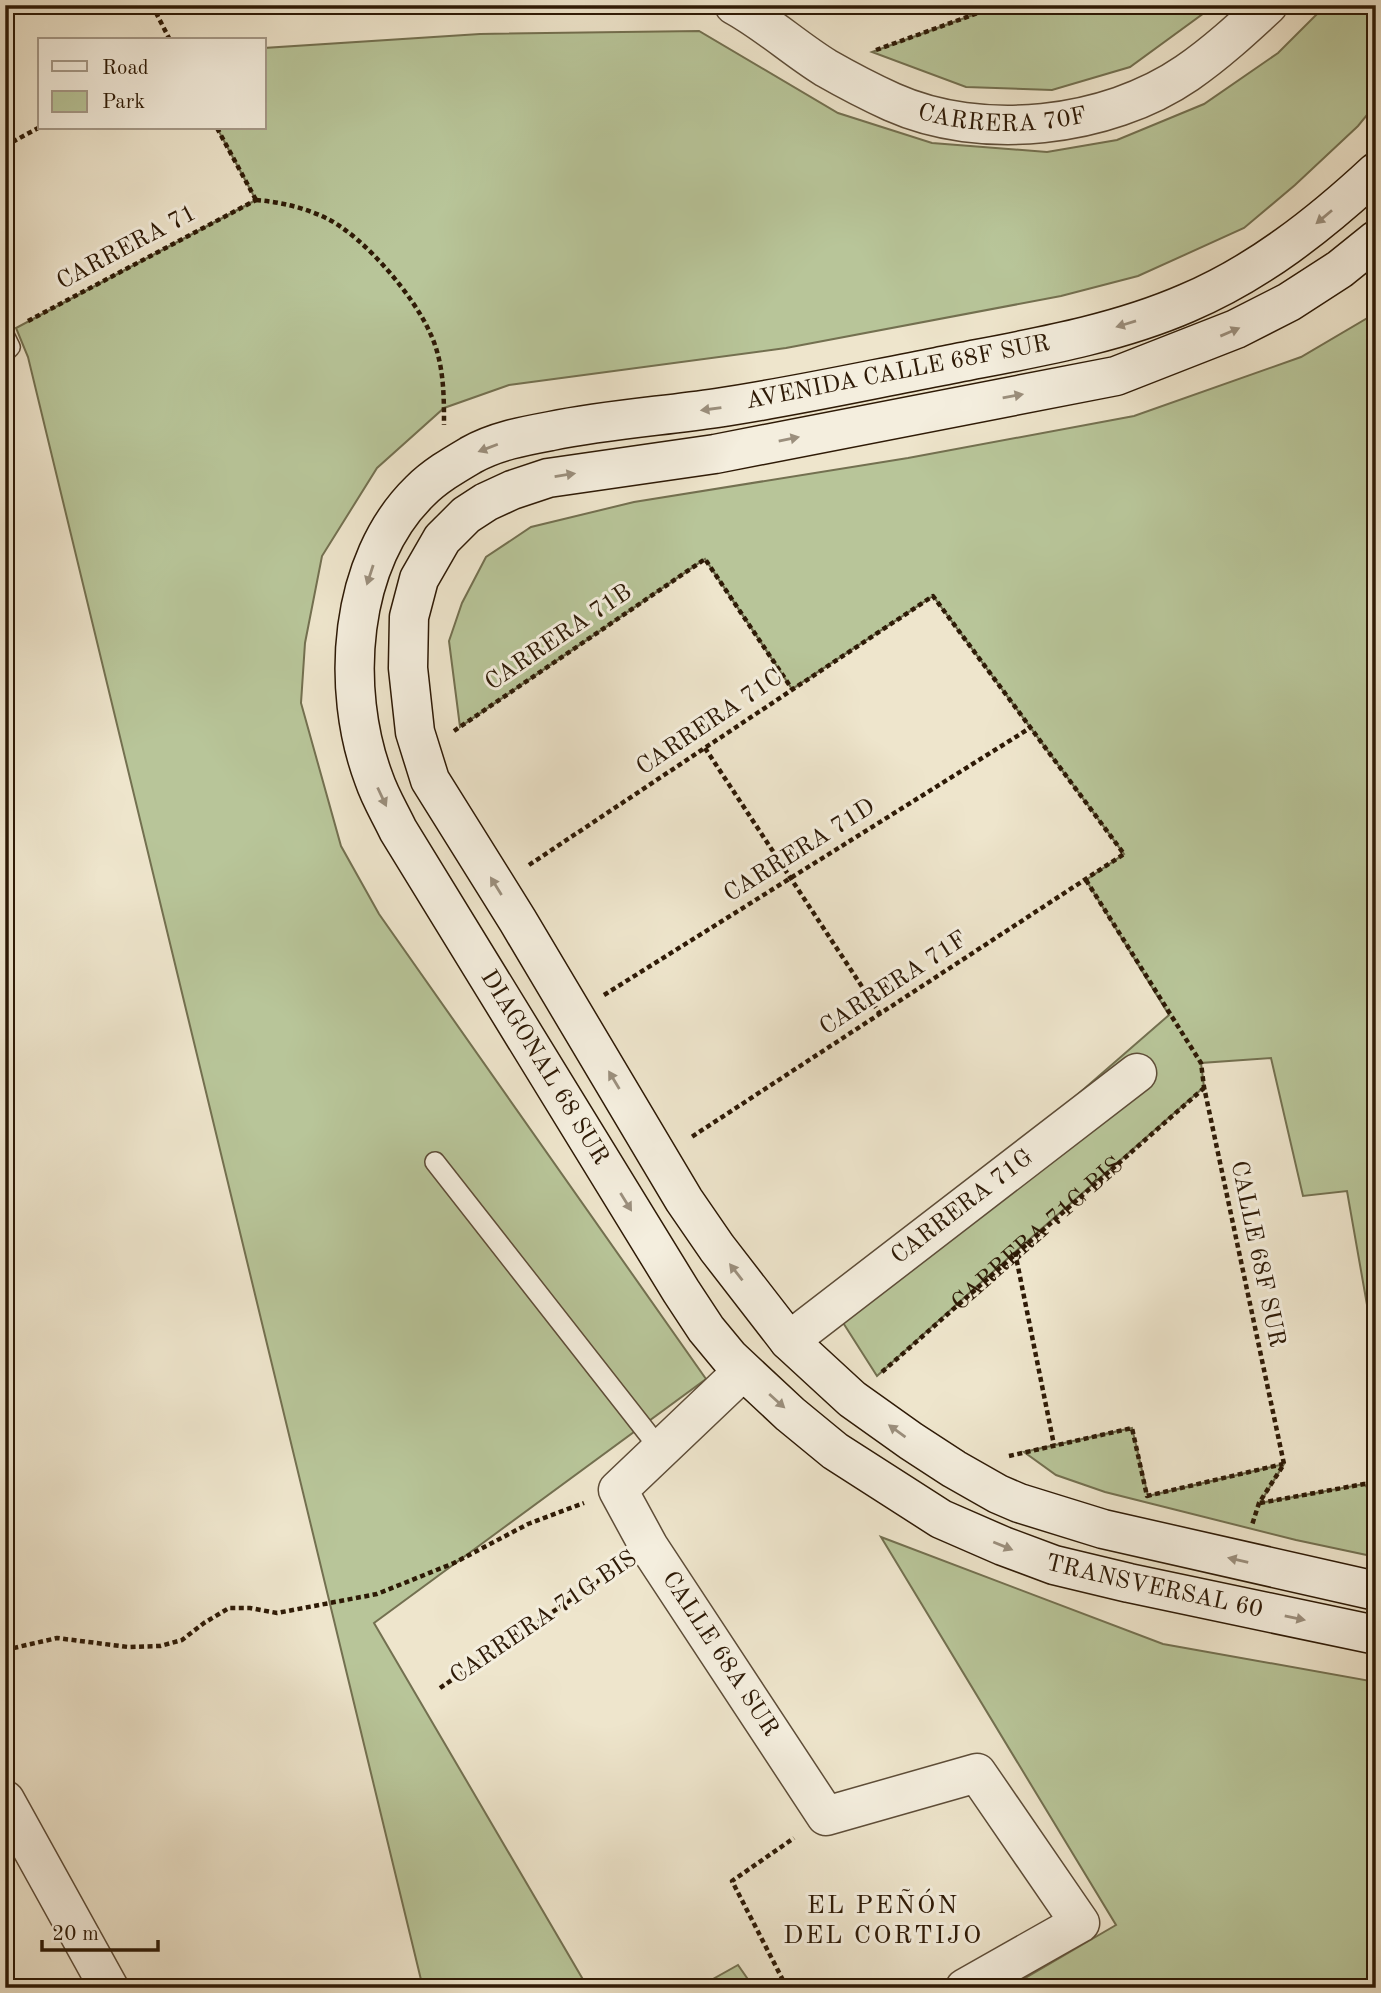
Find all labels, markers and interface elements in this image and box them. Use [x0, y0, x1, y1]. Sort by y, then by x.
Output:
legend [38, 38, 266, 130]
text: Road [102, 58, 149, 79]
text: Park [102, 92, 145, 113]
street label: CARRERA 70F [915, 100, 1089, 137]
street label: CARRERA 71 [53, 201, 201, 295]
one-way arrow [1316, 209, 1333, 224]
one-way arrow [1115, 320, 1136, 330]
one-way arrow [1220, 326, 1241, 337]
street label: AVENIDA CALLE 68F SUR [744, 332, 1052, 414]
one-way arrow [1002, 391, 1024, 402]
one-way arrow [700, 403, 722, 414]
one-way arrow [778, 434, 800, 445]
one-way arrow [477, 442, 498, 453]
one-way arrow [554, 469, 576, 480]
one-way arrow [364, 565, 375, 586]
street label: CARRERA 71B [482, 580, 636, 696]
street label: CARRERA 71C [633, 665, 787, 781]
one-way arrow [376, 787, 388, 807]
street label: CARRERA 71D [720, 795, 880, 907]
one-way arrow [490, 876, 503, 895]
street label: CARRERA 71F [816, 928, 972, 1040]
street label: DIAGONAL 68 SUR [475, 966, 613, 1169]
one-way arrow [607, 1071, 620, 1090]
street label: CARRERA 71G [887, 1146, 1038, 1269]
street label: CARRERA 71G BIS [948, 1153, 1128, 1316]
street label: CALLE 68F SUR [1226, 1159, 1288, 1349]
one-way arrow [619, 1192, 632, 1211]
one-way arrow [728, 1264, 743, 1282]
one-way arrow [768, 1393, 785, 1409]
one-way arrow [887, 1424, 906, 1438]
one-way arrow [993, 1541, 1014, 1552]
street label: CARRERA 71G BIS [446, 1547, 642, 1689]
street label: TRANSVERSAL 60 [1043, 1551, 1265, 1623]
one-way arrow [1226, 1554, 1248, 1565]
street label: CALLE 68A SUR [657, 1568, 782, 1741]
one-way arrow [1284, 1612, 1306, 1623]
district label: EL PEÑÓN DEL CORTIJO [783, 1888, 983, 1949]
scale bar [42, 1909, 158, 1953]
text: 20 m [52, 1924, 99, 1945]

